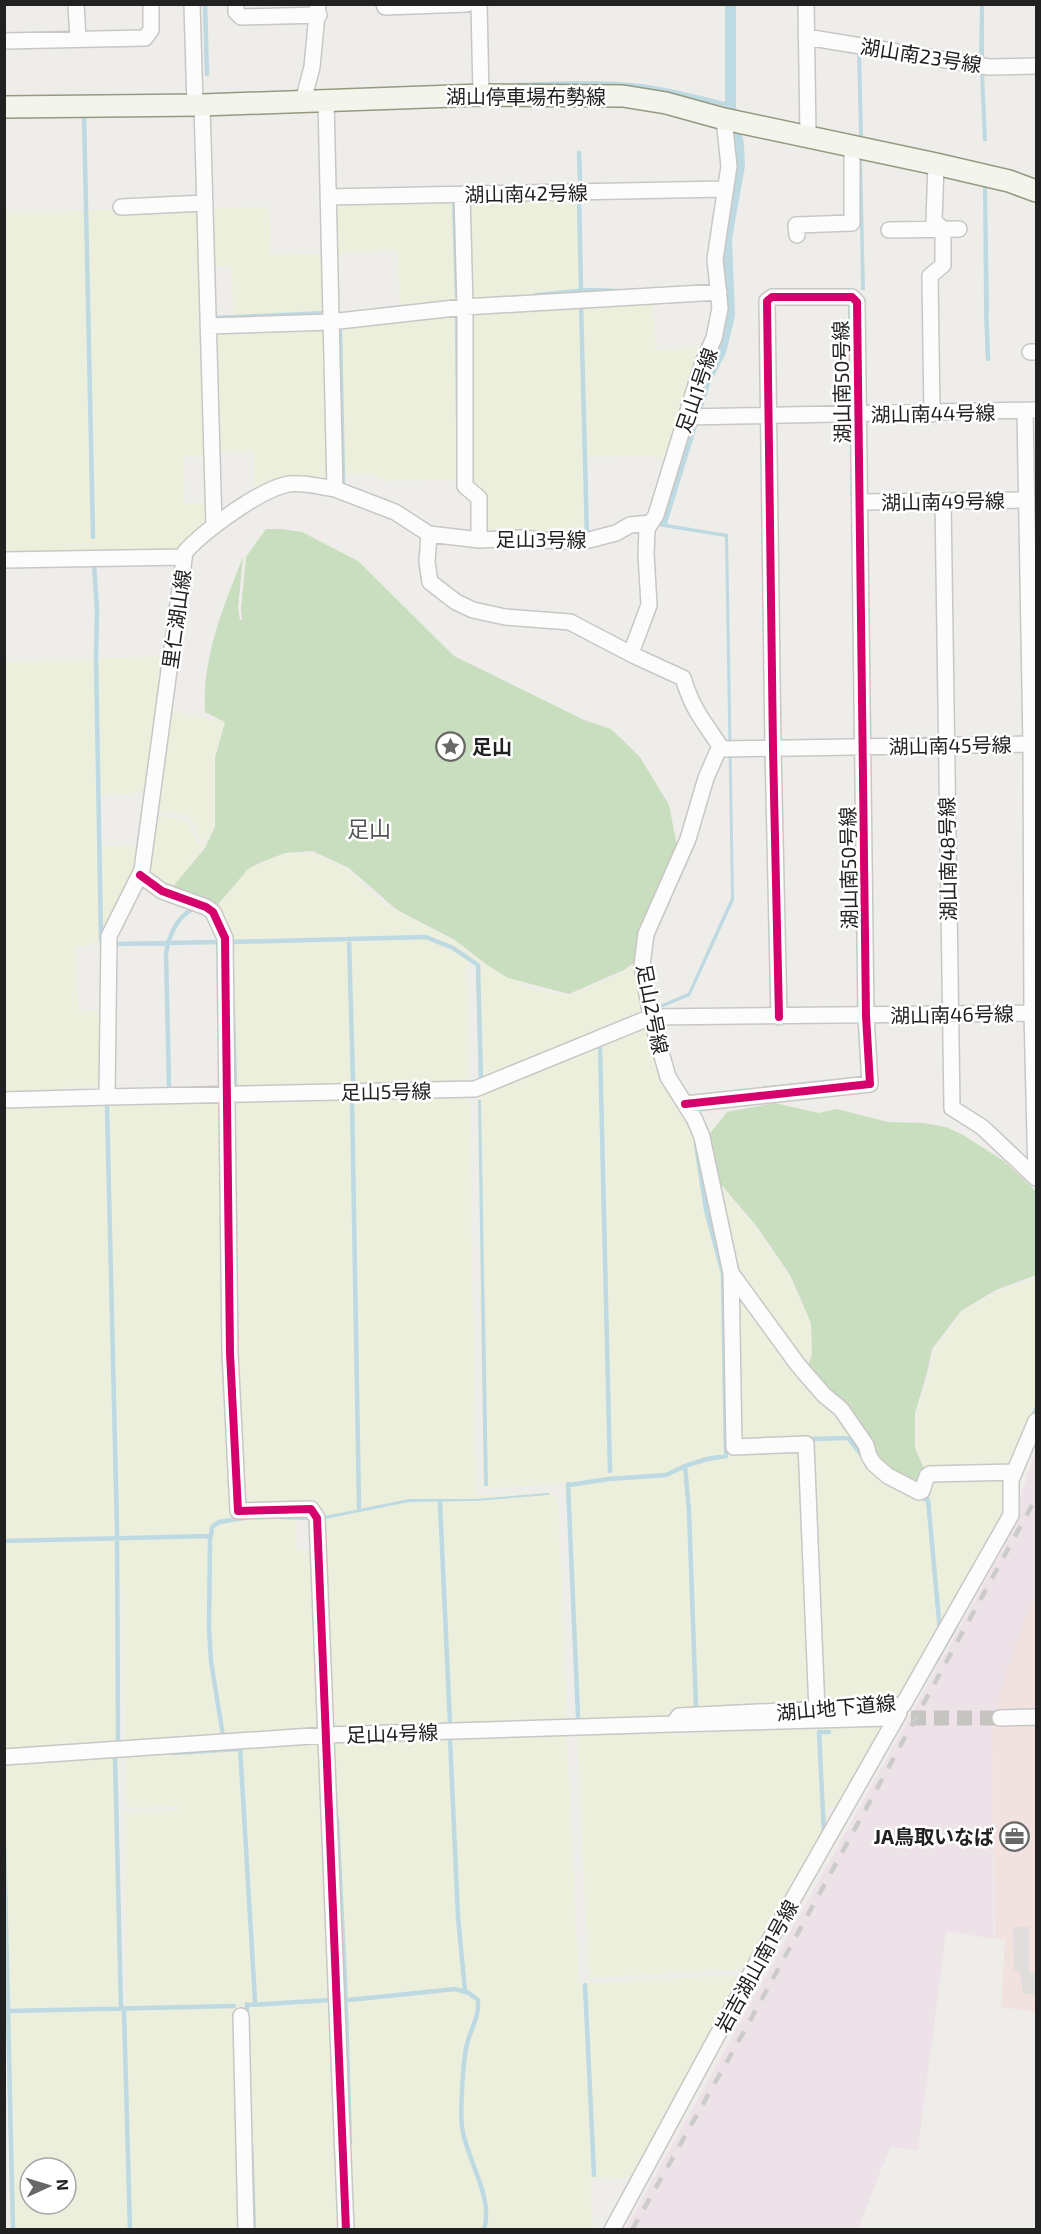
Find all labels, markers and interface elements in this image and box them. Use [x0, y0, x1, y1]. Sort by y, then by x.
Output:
street label: 湖山南23号線 [859, 34, 983, 76]
street label: 湖山停車場布勢線 [446, 84, 606, 108]
street label: 湖山南42号線 [464, 180, 588, 206]
street label: 湖山南50号線 [828, 320, 854, 444]
street label: 足山1号線 [670, 345, 722, 435]
street label: 湖山南44号線 [870, 400, 996, 426]
street label: 湖山南49号線 [881, 488, 1005, 514]
street label: 足山3号線 [495, 527, 587, 551]
street label: 里仁湖山線 [157, 568, 195, 670]
place icon: 足山 [435, 730, 467, 762]
street label: 湖山南45号線 [888, 732, 1012, 758]
place label: 足山 [472, 734, 512, 758]
street label: 湖山南48号線 [934, 797, 960, 921]
street label: 湖山南50号線 [835, 806, 861, 930]
district label: 足山 [347, 815, 391, 841]
street label: 足山2号線 [633, 962, 673, 1056]
street label: 湖山南46号線 [890, 1001, 1014, 1027]
street label: 足山5号線 [340, 1078, 432, 1104]
street label: 湖山地下道線 [775, 1690, 897, 1724]
street label: 足山4号線 [345, 1719, 439, 1747]
office icon: JA鳥取いなば [999, 1820, 1031, 1852]
place label: JA鳥取いなば [874, 1824, 994, 1848]
street label: 岩吉湖山南1号線 [710, 1895, 802, 2037]
north arrow [18, 2156, 78, 2216]
text: N [54, 2178, 73, 2191]

